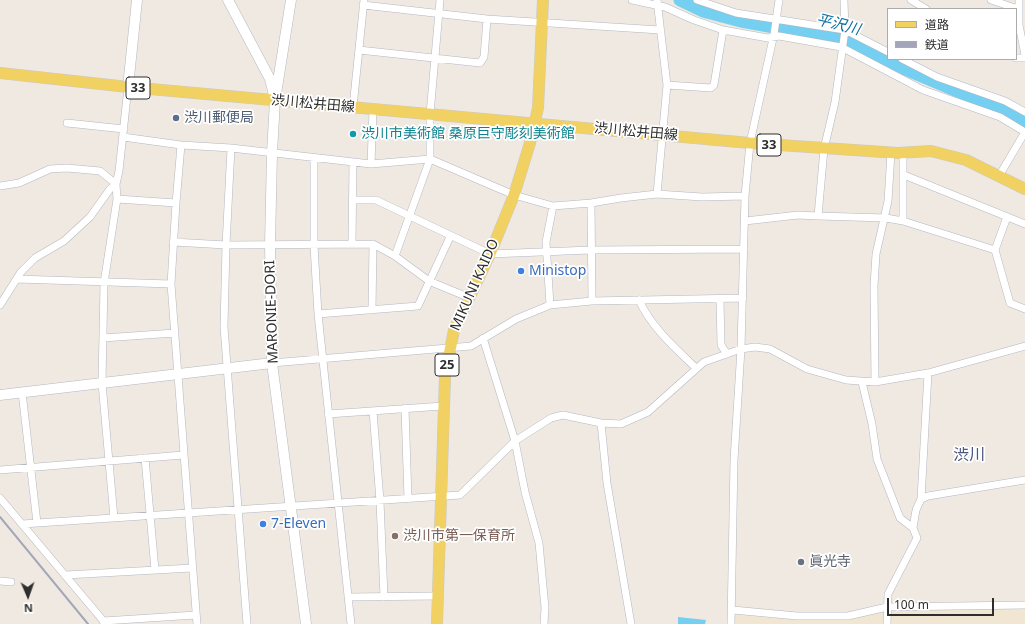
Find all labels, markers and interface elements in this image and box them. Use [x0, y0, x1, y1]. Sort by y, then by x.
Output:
legend [887, 8, 1017, 60]
water label: 平沢川 [814, 11, 862, 39]
text: 道路 [925, 16, 949, 33]
text: 鉄道 [925, 36, 949, 53]
road number: 33 [126, 77, 150, 99]
street label: 渋川松井田線 [270, 92, 356, 116]
place label: 渋川郵便局 [184, 110, 254, 126]
marker: 渋川郵便局 [171, 113, 181, 123]
street label: 渋川松井田線 [593, 120, 679, 144]
place label: 渋川市美術館 桑原巨守彫刻美術館 [361, 126, 575, 142]
marker: 渋川市美術館 桑原巨守彫刻美術館 [348, 129, 358, 139]
road number: 33 [757, 134, 781, 156]
street label: MIKUNI KAIDO [447, 236, 503, 334]
street label: MARONIE-DORI [262, 260, 282, 364]
place label: Ministop [529, 263, 586, 279]
marker: Ministop [516, 266, 526, 276]
road number: 25 [435, 354, 459, 376]
district label: 渋川 [953, 445, 985, 465]
place label: 7-Eleven [271, 516, 326, 532]
marker: 7-Eleven [258, 519, 268, 529]
place label: 渋川市第一保育所 [403, 528, 515, 544]
marker: 渋川市第一保育所 [390, 531, 400, 541]
place label: 眞光寺 [809, 554, 851, 570]
marker: 眞光寺 [796, 557, 806, 567]
north arrow [8, 576, 48, 616]
scale bar [889, 590, 996, 616]
text: 100 m [894, 596, 929, 613]
text: N [24, 601, 33, 616]

